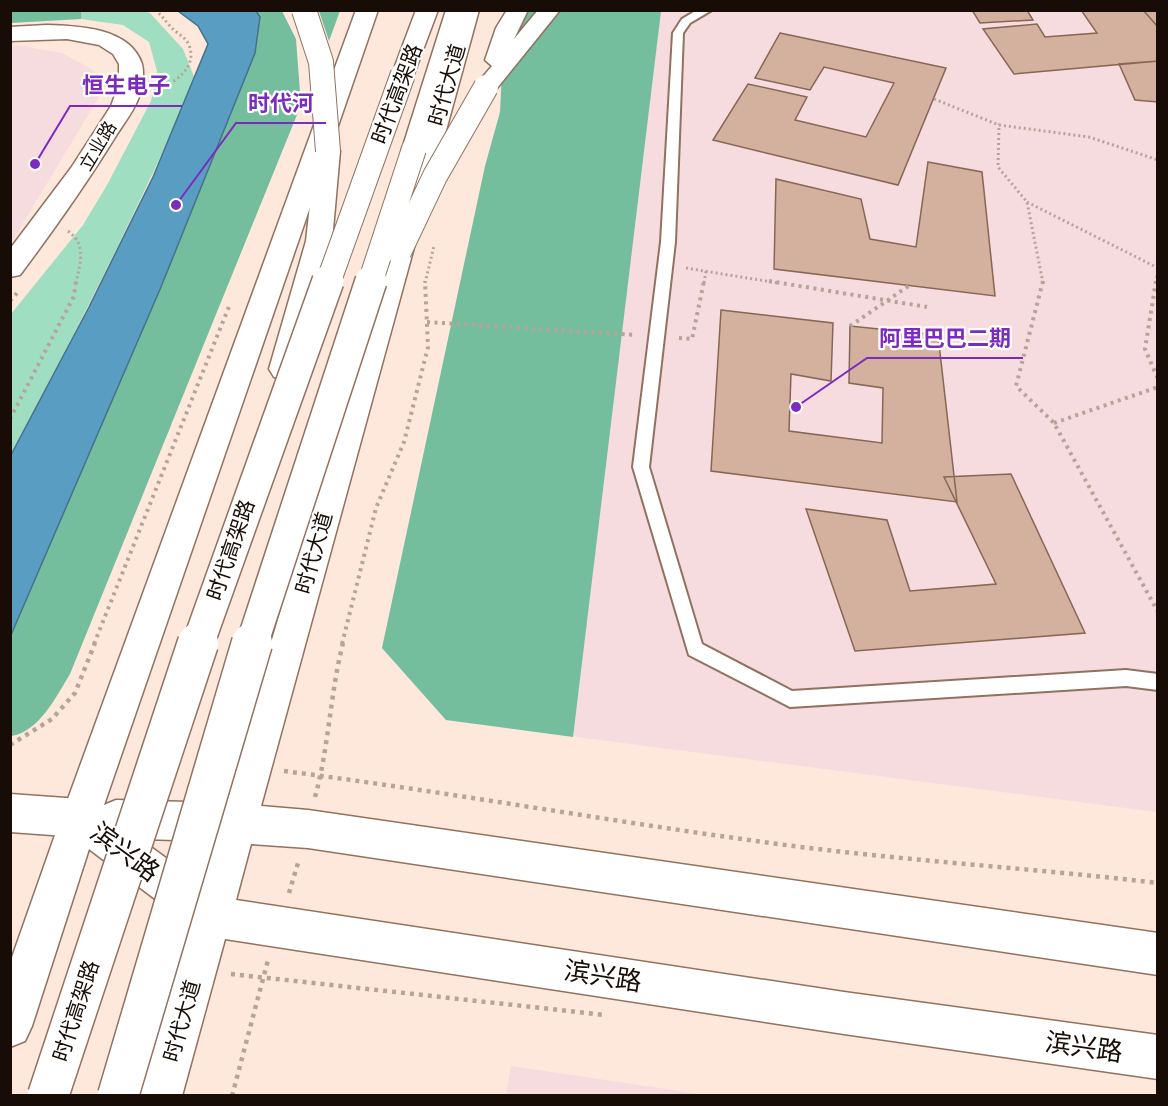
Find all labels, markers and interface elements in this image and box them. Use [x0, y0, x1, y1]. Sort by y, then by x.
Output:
street label: 时代高架路 [364, 40, 428, 148]
street label: 时代大道 [421, 40, 471, 129]
callout: 恒生电子 [70, 66, 182, 106]
text: 恒生电子 [82, 70, 170, 100]
callout: 时代河 [236, 83, 326, 123]
text: 时代河 [248, 88, 314, 118]
street label: 立业路 [73, 116, 121, 175]
callout: 阿里巴巴二期 [867, 318, 1023, 358]
text: 阿里巴巴二期 [879, 323, 1011, 353]
street label: 时代高架路 [200, 495, 260, 604]
street label: 时代大道 [288, 508, 338, 597]
street label: 滨兴路 [84, 813, 168, 889]
street label: 滨兴路 [562, 951, 644, 999]
street label: 时代高架路 [46, 956, 105, 1065]
street label: 时代大道 [156, 976, 206, 1065]
street label: 滨兴路 [1043, 1023, 1125, 1069]

